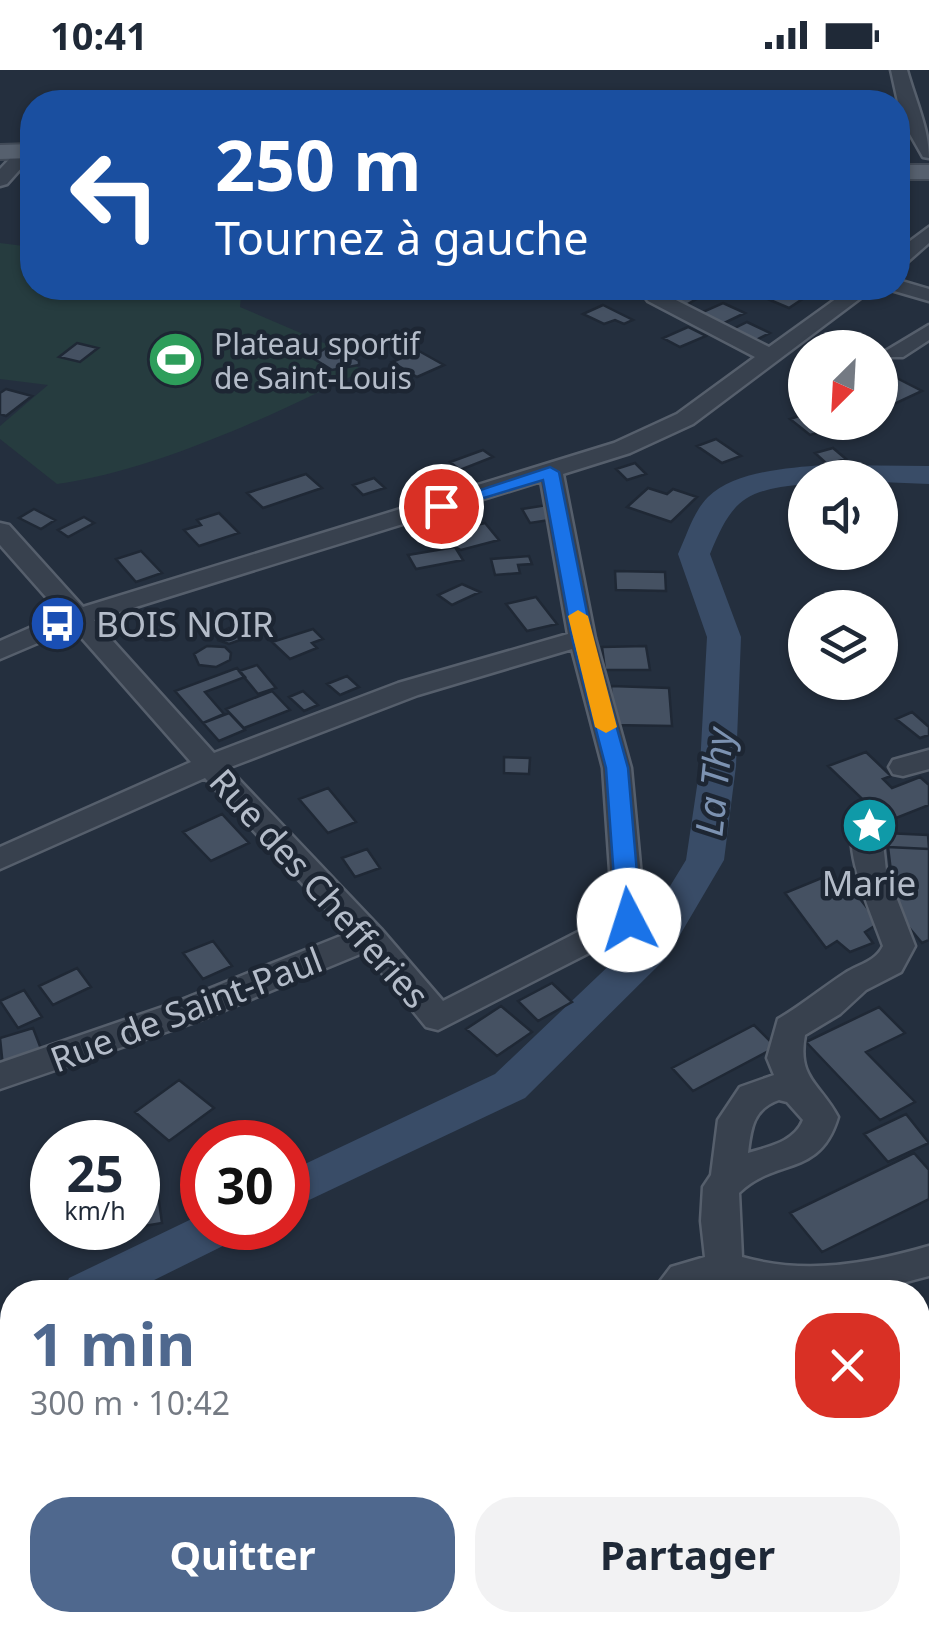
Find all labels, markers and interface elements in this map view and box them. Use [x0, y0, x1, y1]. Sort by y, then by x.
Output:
text: 10:41 [50, 9, 148, 61]
text: 250 m [215, 116, 422, 212]
icon: left [50, 130, 180, 260]
text: Tournez à gauche [215, 207, 589, 268]
place label: Plateau sportif de Saint-Louis [214, 323, 422, 398]
sports icon: Plateau sportif de Saint-Louis [145, 330, 205, 390]
north arrow [788, 330, 898, 440]
map controls [788, 330, 898, 700]
button: sound [788, 460, 898, 570]
pin [399, 464, 484, 549]
icon: arrive [414, 479, 469, 534]
button: layers [788, 590, 898, 700]
bus stop icon: BOIS NOIR [27, 593, 87, 653]
place label: BOIS NOIR [96, 600, 274, 647]
water label: La Thy [681, 723, 745, 839]
street label: Rue des Chefferies [200, 758, 440, 1018]
place icon: Marie [839, 796, 899, 856]
place label: Marie [822, 859, 916, 906]
position arrow [577, 868, 681, 972]
street label: Rue de Saint-Paul [43, 936, 329, 1082]
speed limit sign: 30 [180, 1120, 310, 1250]
text: 25 [66, 1139, 124, 1207]
text: km/h [64, 1193, 126, 1227]
text: 1 min [30, 1302, 195, 1384]
button: close [795, 1313, 900, 1418]
text: 300 m · 10:42 [30, 1381, 230, 1424]
button: Quitter [30, 1497, 455, 1612]
button: Partager [475, 1497, 900, 1612]

